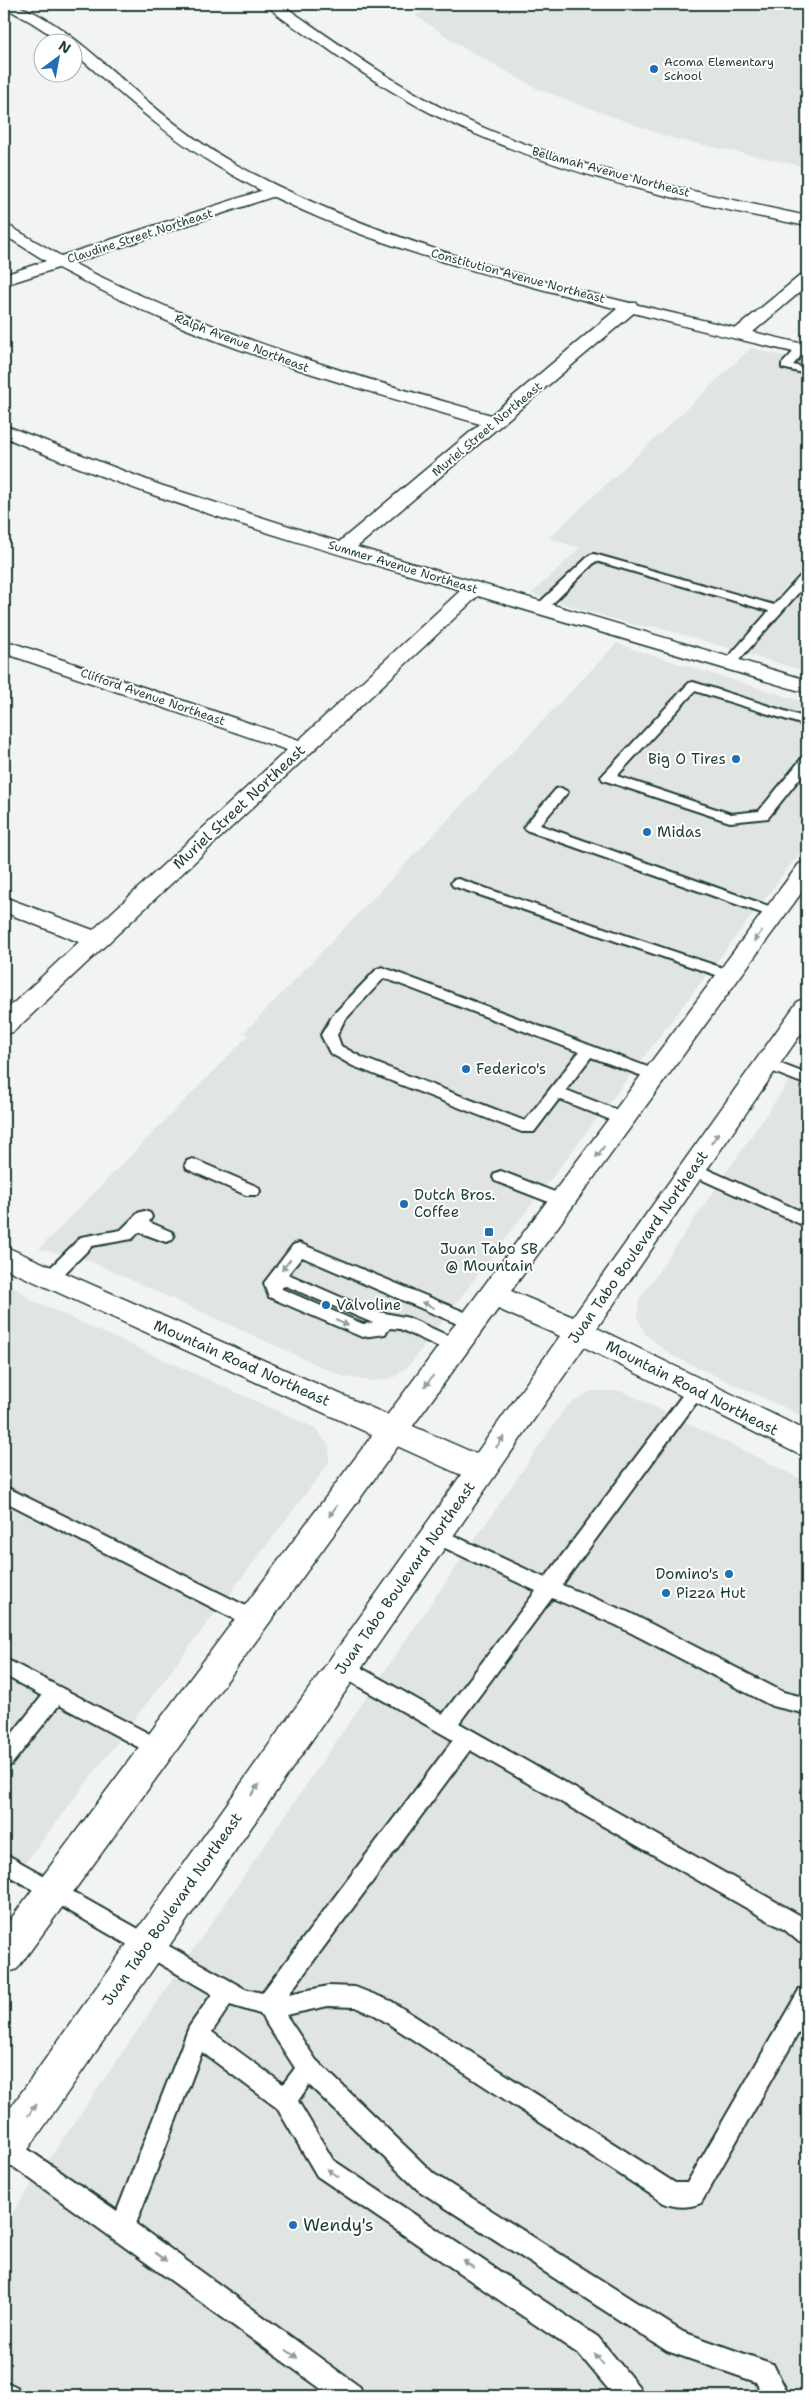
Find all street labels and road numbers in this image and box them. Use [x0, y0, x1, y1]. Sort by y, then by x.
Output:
street label: Bellamah Avenue Northeast [530, 143, 692, 201]
street label: Claudine Street Northeast [65, 205, 215, 267]
street label: Constitution Avenue Northeast [429, 245, 607, 307]
street label: Ralph Avenue Northeast [173, 310, 311, 376]
street label: Muriel Street Northeast [428, 378, 546, 480]
street label: Summer Avenue Northeast [326, 537, 480, 597]
street label: Clifford Avenue Northeast [79, 665, 227, 729]
street label: Muriel Street Northeast [168, 740, 310, 874]
street label: Juan Tabo Boulevard Northeast [563, 1146, 713, 1348]
street label: Mountain Road Northeast [151, 1315, 333, 1411]
street label: Mountain Road Northeast [602, 1336, 782, 1440]
street label: Juan Tabo Boulevard Northeast [330, 1477, 480, 1679]
street label: Juan Tabo Boulevard Northeast [97, 1808, 247, 2010]

